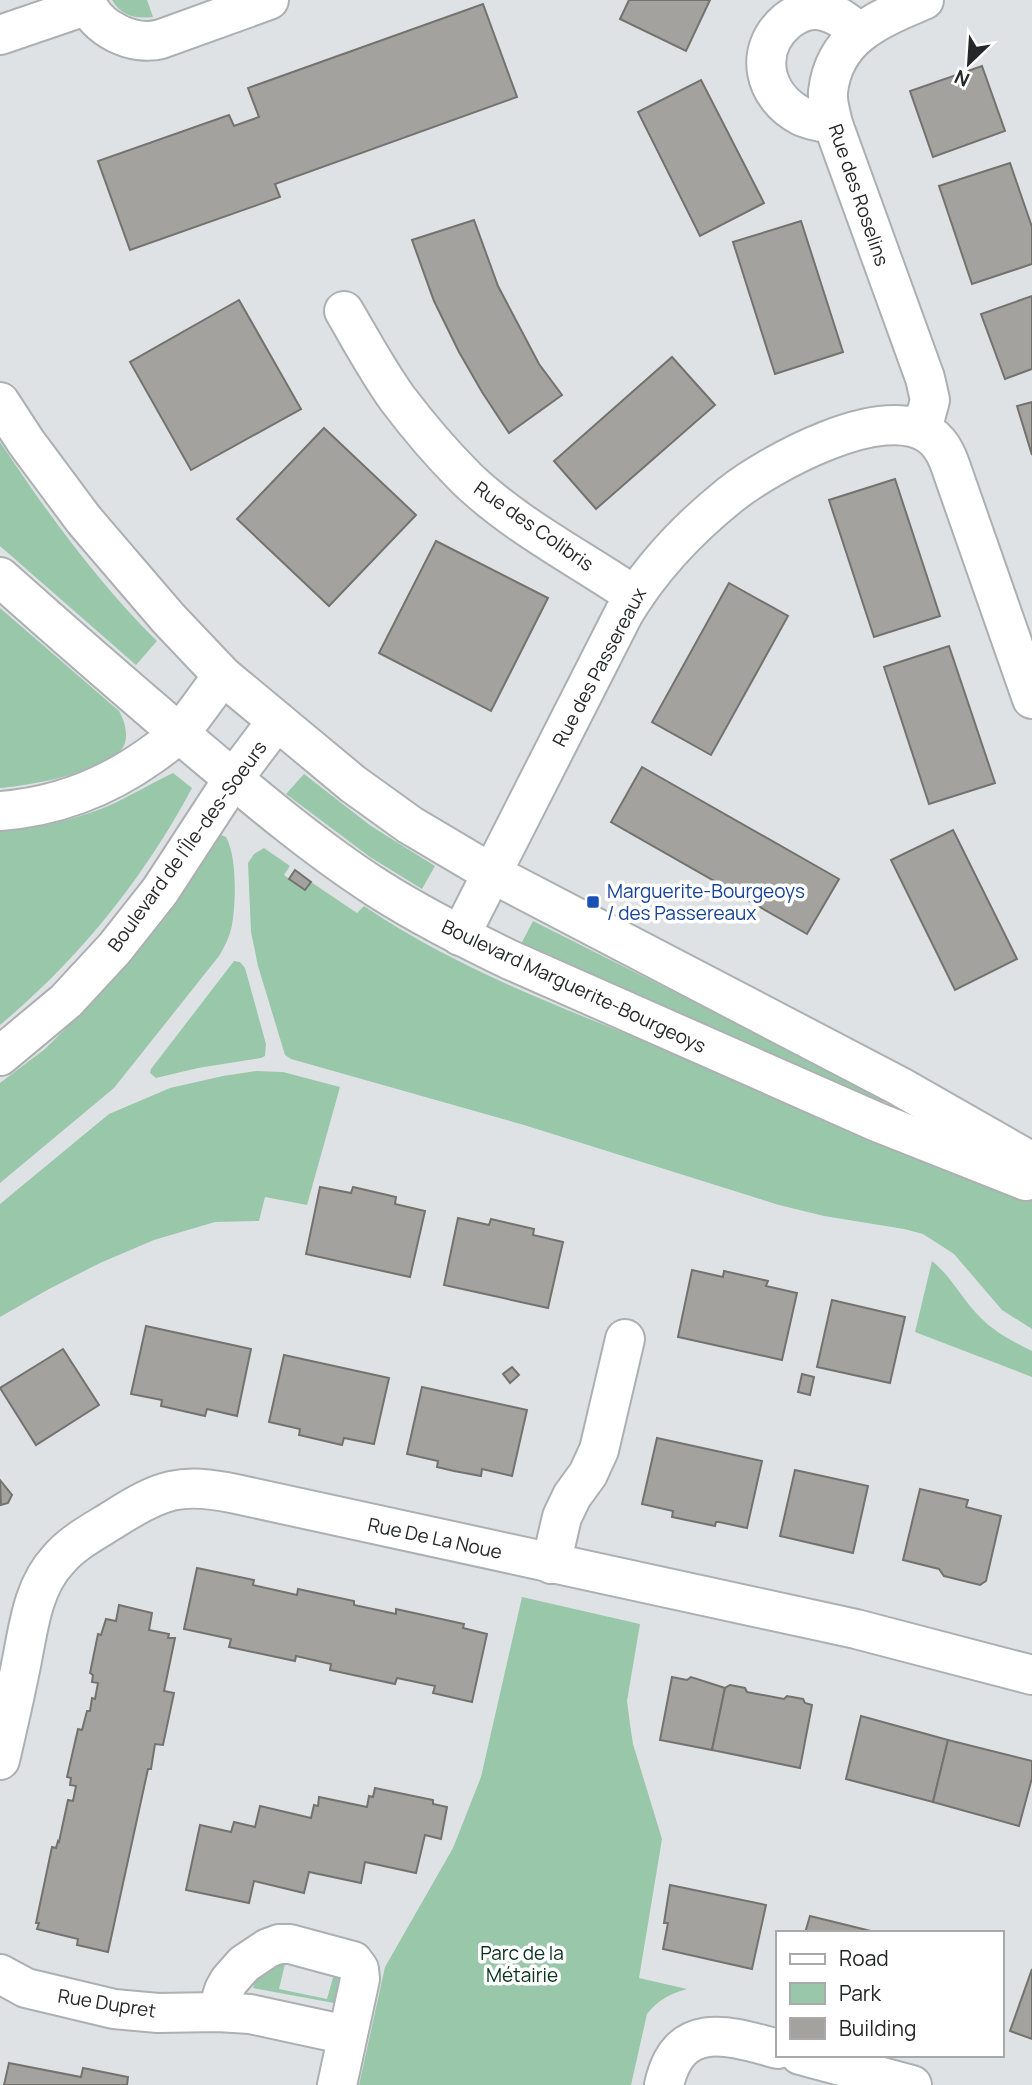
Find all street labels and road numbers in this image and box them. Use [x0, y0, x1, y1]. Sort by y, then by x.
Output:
street label: Rue des Roselins [823, 120, 895, 270]
street label: Rue des Colibris [469, 475, 599, 577]
street label: Rue des Passereaux [546, 583, 652, 751]
street label: Boulevard de l'Île-des-Soeurs [102, 735, 272, 957]
street label: Boulevard Marguerite-Bourgeoys [438, 913, 710, 1059]
street label: Rue De La Noue [366, 1511, 504, 1565]
street label: Rue Dupret [56, 1982, 158, 2024]

